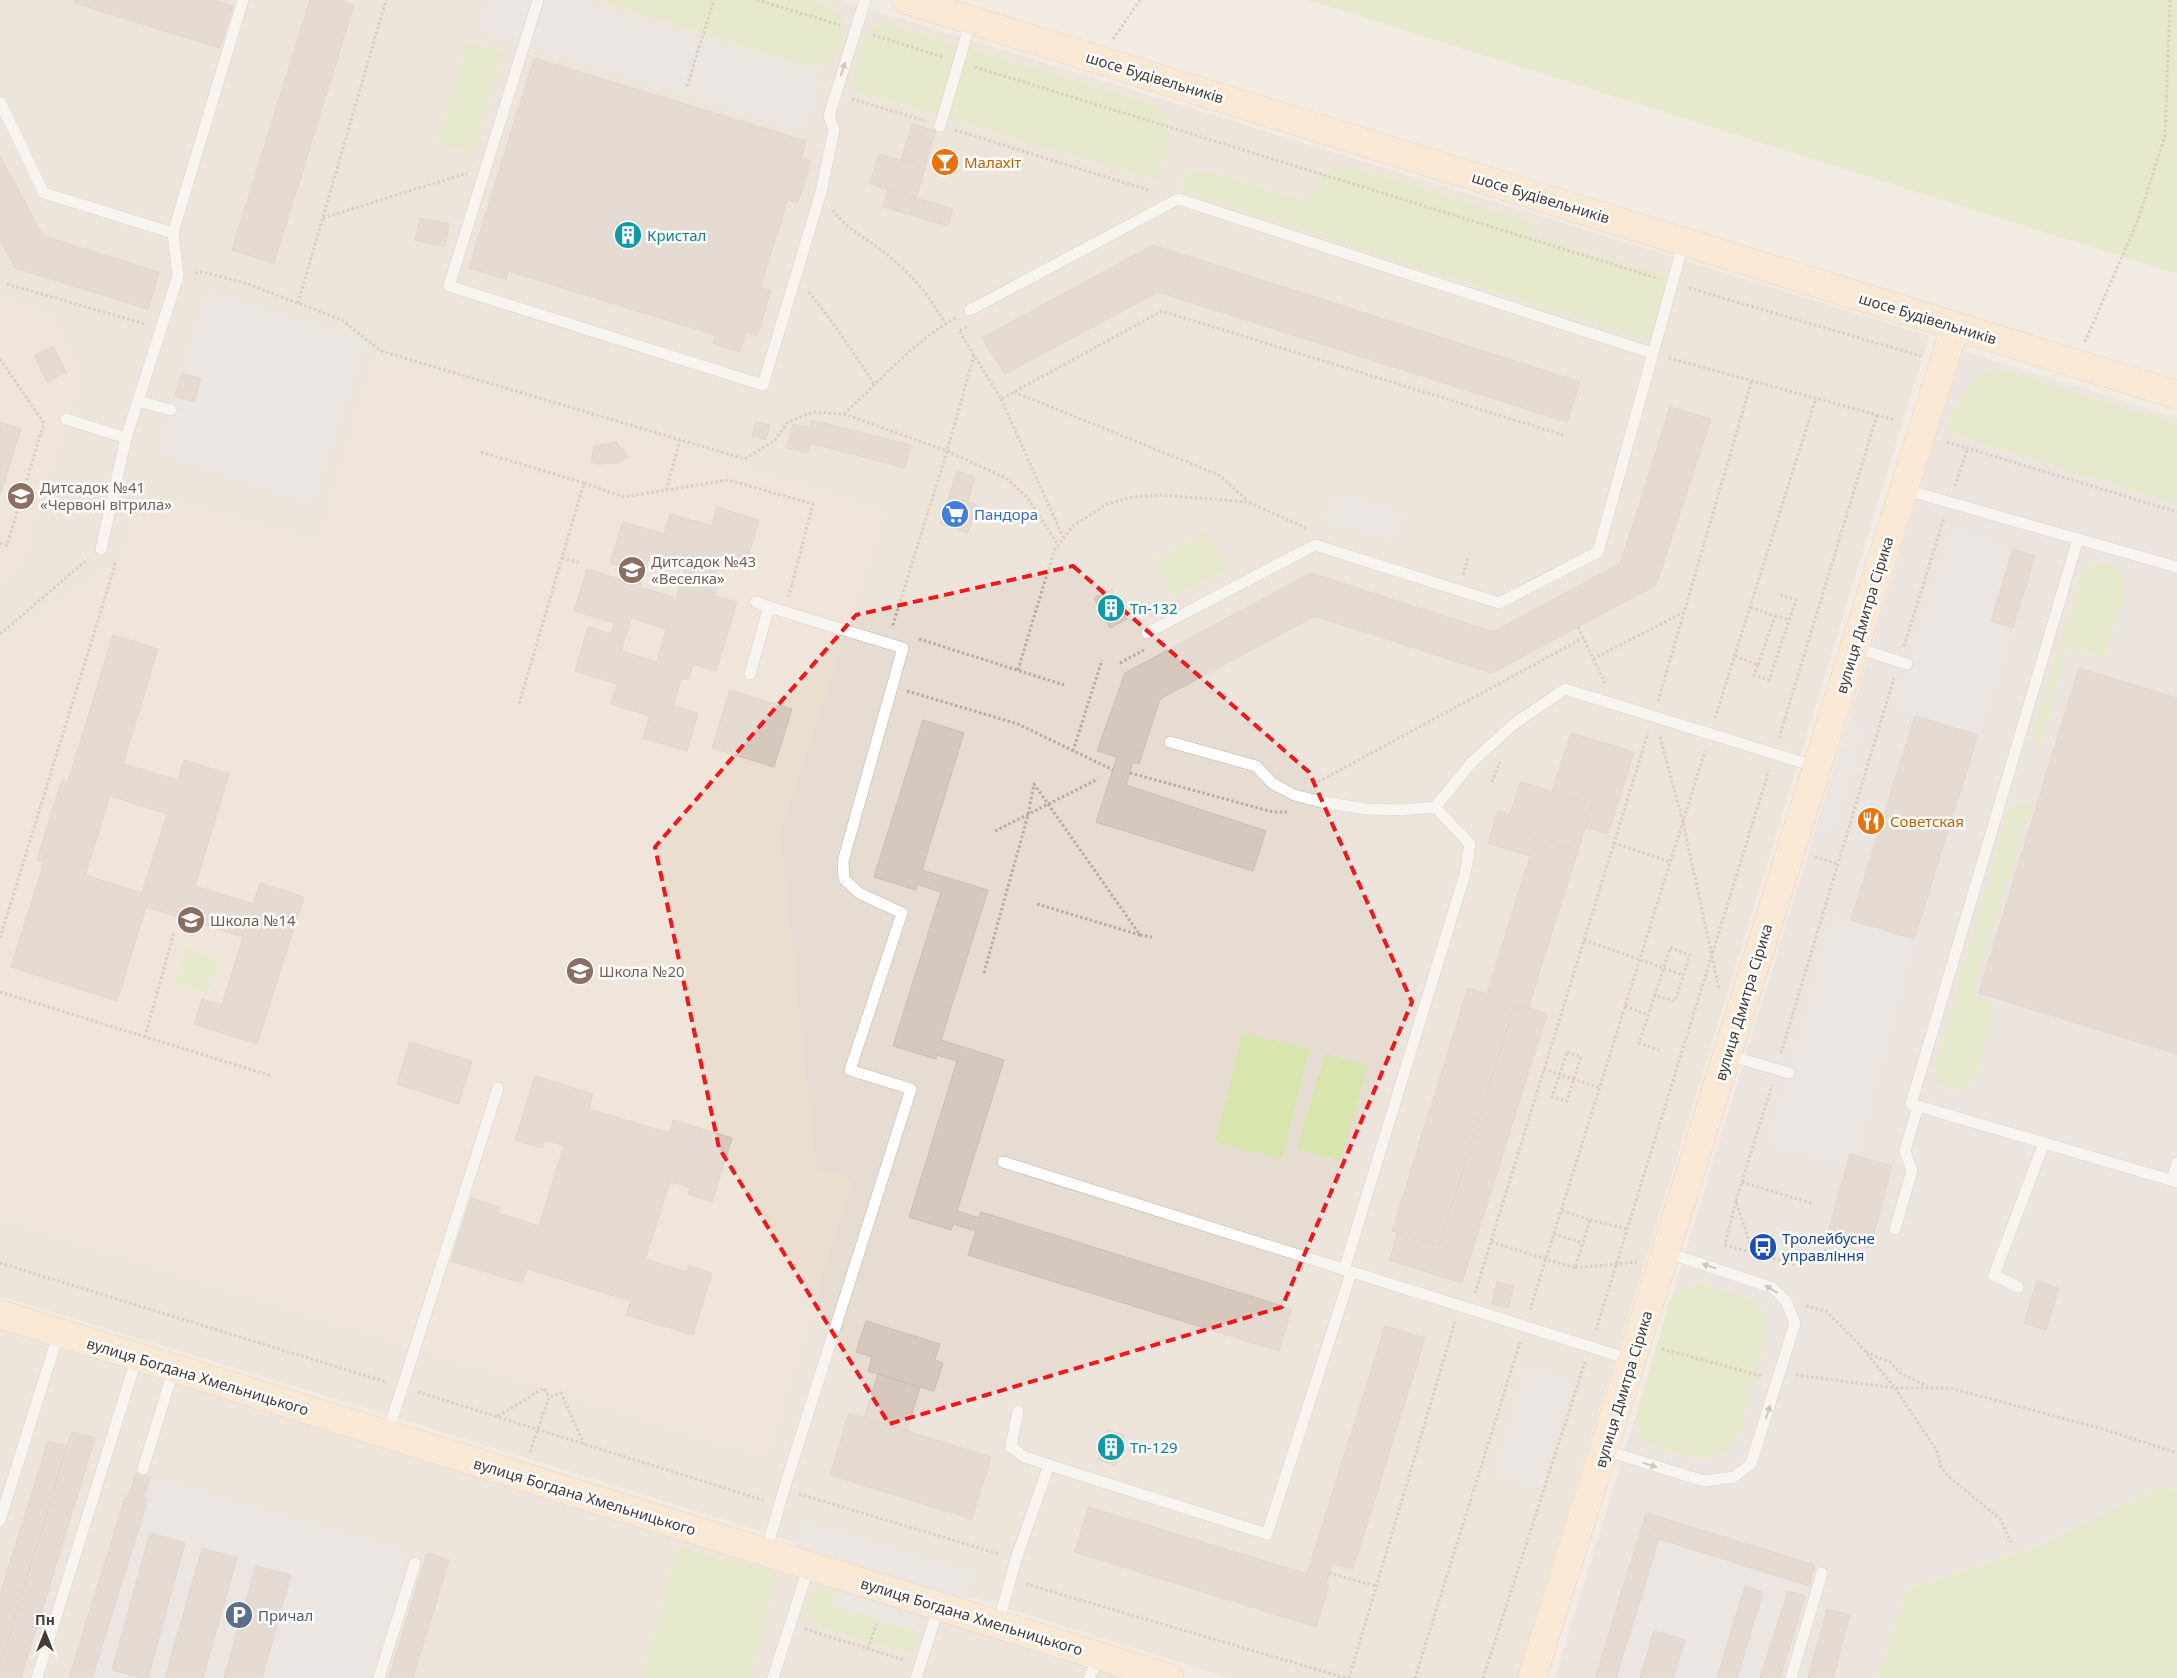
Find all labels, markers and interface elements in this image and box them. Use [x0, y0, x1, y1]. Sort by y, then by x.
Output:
street label: шосе Будівельників [1084, 47, 1226, 107]
one-way arrow [839, 62, 847, 77]
bar icon: Малахіт [930, 147, 960, 177]
place label: Малахіт [964, 152, 1021, 172]
street label: шосе Будівельників [1470, 167, 1612, 227]
building icon: Кристал [613, 220, 643, 250]
place label: Кристал [647, 225, 706, 245]
street label: шосе Будівельників [1857, 288, 1999, 348]
place label: Дитсадок №41 «Червоні вітрила» [40, 477, 172, 514]
school or university icon: Дитсадок №41 «Червоні вітрила» [6, 481, 36, 511]
supermarket icon: Пандора [940, 499, 970, 529]
place label: Пандора [974, 504, 1038, 524]
street label: вулиця Дмитра Сірика [1831, 534, 1897, 696]
place label: Дитсадок №43 «Веселка» [651, 551, 756, 588]
school or university icon: Дитсадок №43 «Веселка» [617, 555, 647, 585]
building icon: Тп-132 [1096, 593, 1126, 623]
place label: Тп-132 [1130, 598, 1178, 618]
restaurant icon: Советская [1856, 806, 1886, 836]
place label: Советская [1890, 811, 1964, 831]
school or university icon: Школа №14 [176, 905, 206, 935]
place label: Школа №14 [210, 910, 296, 930]
street label: вулиця Дмитра Сірика [1710, 921, 1776, 1083]
school or university icon: Школа №20 [565, 956, 595, 986]
place label: Школа №20 [599, 961, 685, 981]
place label: Тролейбусне управління [1782, 1228, 1875, 1265]
bus stop icon: Тролейбусне управління [1748, 1232, 1778, 1262]
one-way arrow [1701, 1262, 1716, 1270]
one-way arrow [1764, 1284, 1777, 1293]
street label: вулиця Дмитра Сірика [1590, 1308, 1656, 1470]
street label: вулиця Богдана Хмельницького [84, 1333, 312, 1419]
one-way arrow [1765, 1405, 1772, 1420]
building icon: Тп-129 [1096, 1432, 1126, 1462]
place label: Тп-129 [1130, 1437, 1178, 1457]
street label: вулиця Богдана Хмельницького [471, 1453, 699, 1539]
one-way arrow [1643, 1461, 1658, 1469]
street label: вулиця Богдана Хмельницького [858, 1573, 1086, 1659]
parking icon: Причал [224, 1600, 254, 1630]
place label: Причал [258, 1605, 313, 1625]
north arrow [20, 1608, 70, 1658]
text: Пн [35, 1610, 55, 1629]

